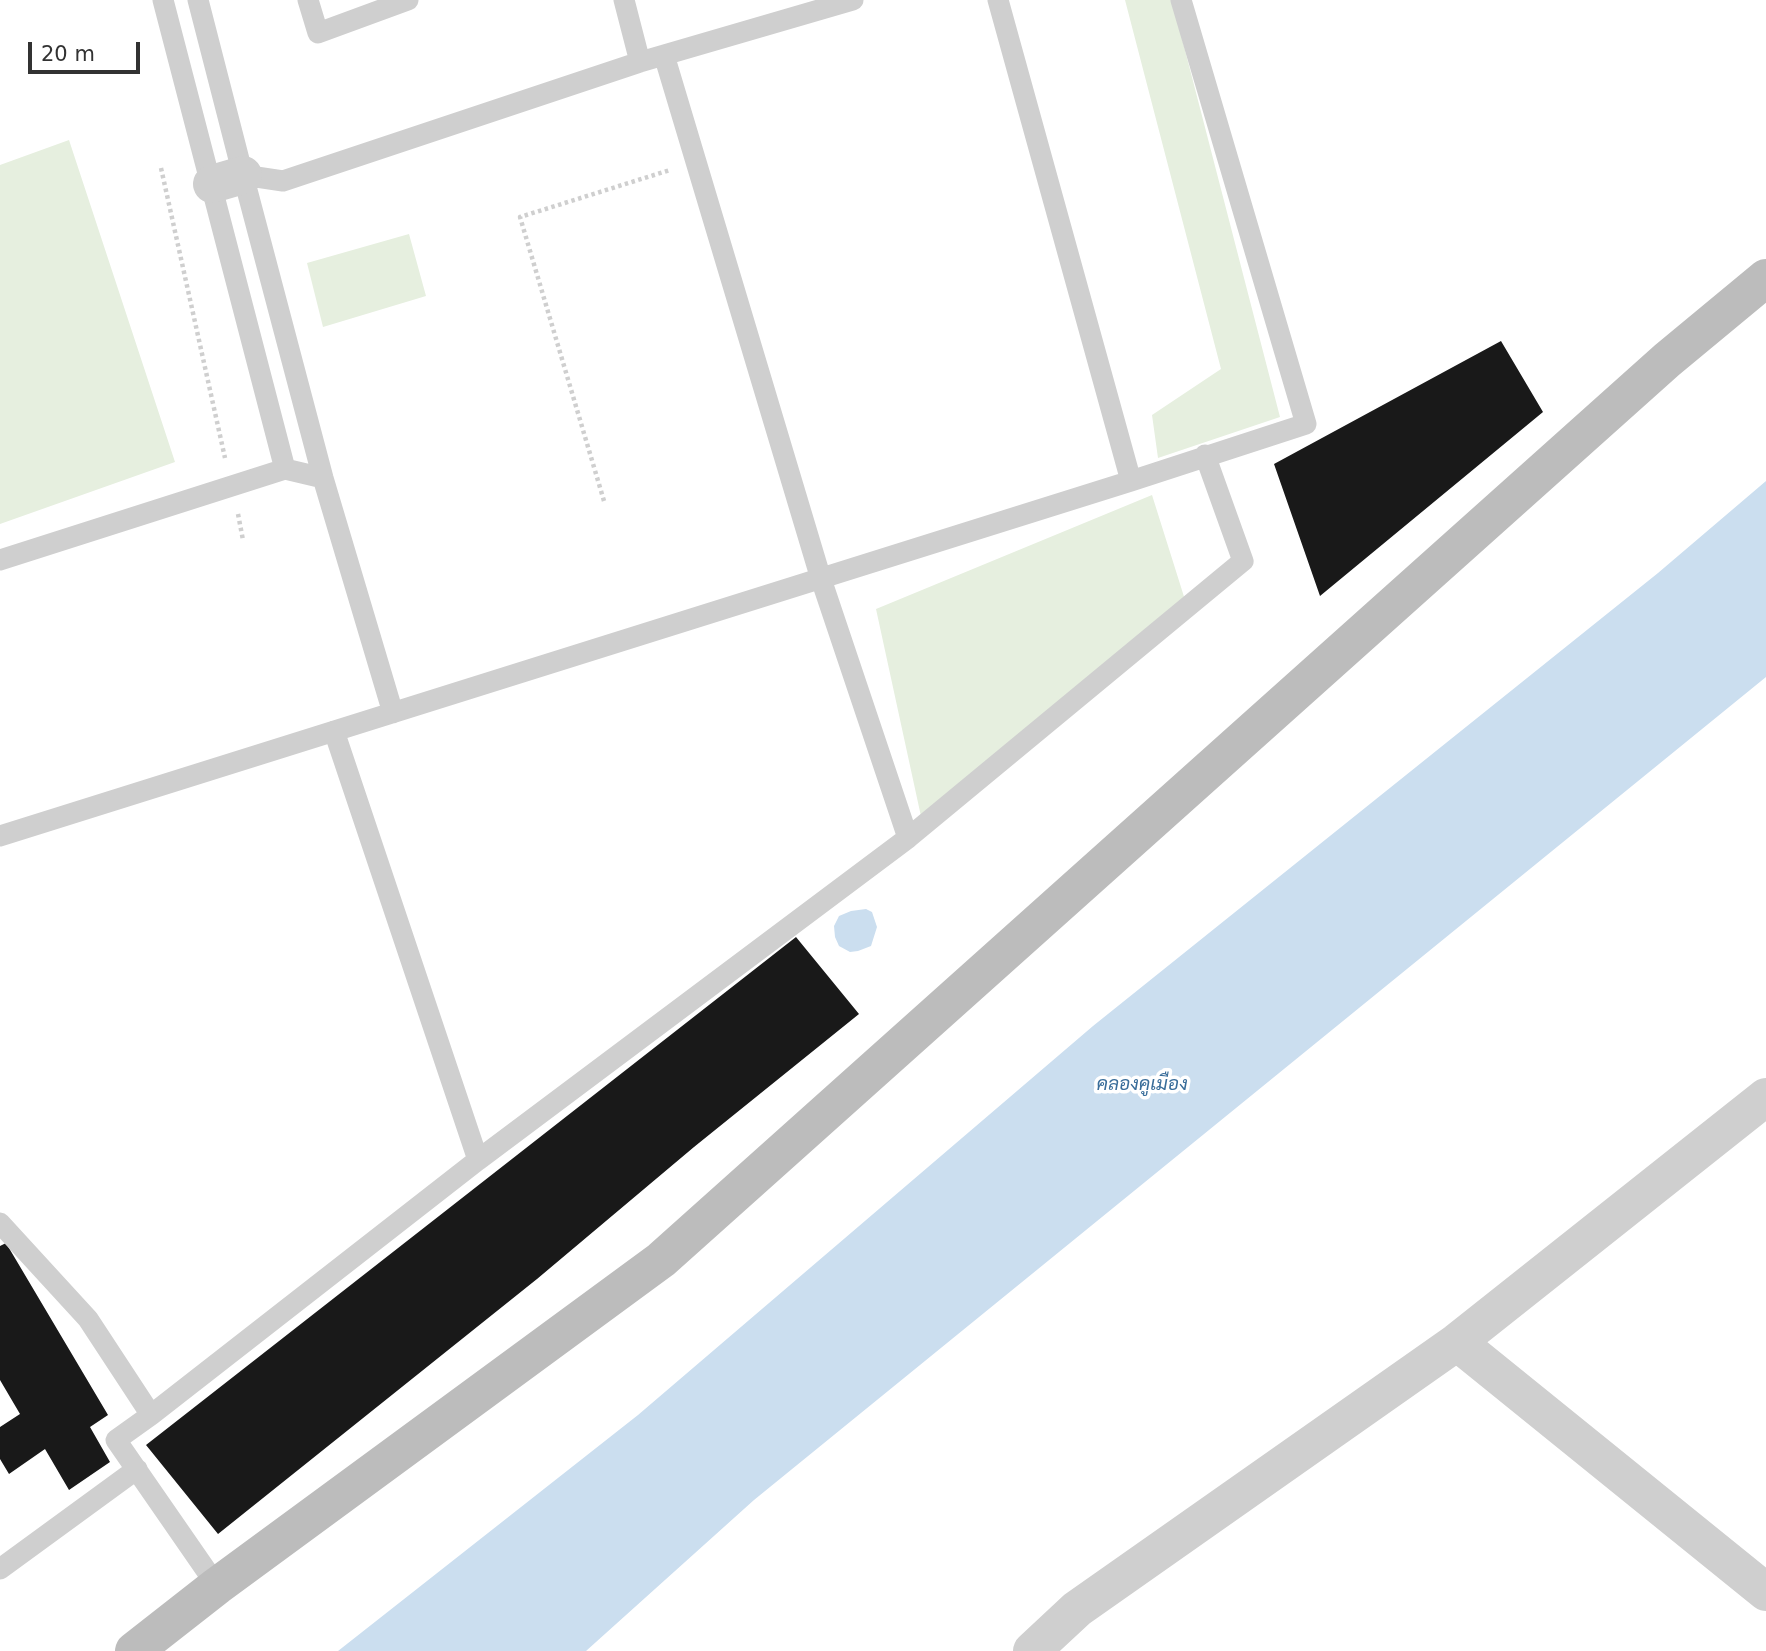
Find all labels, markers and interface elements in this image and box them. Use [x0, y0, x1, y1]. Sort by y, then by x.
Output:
scale bar [32, 28, 144, 72]
text: 20 m [41, 42, 95, 66]
water label: คลองคูเมือง [1096, 1074, 1188, 1096]

